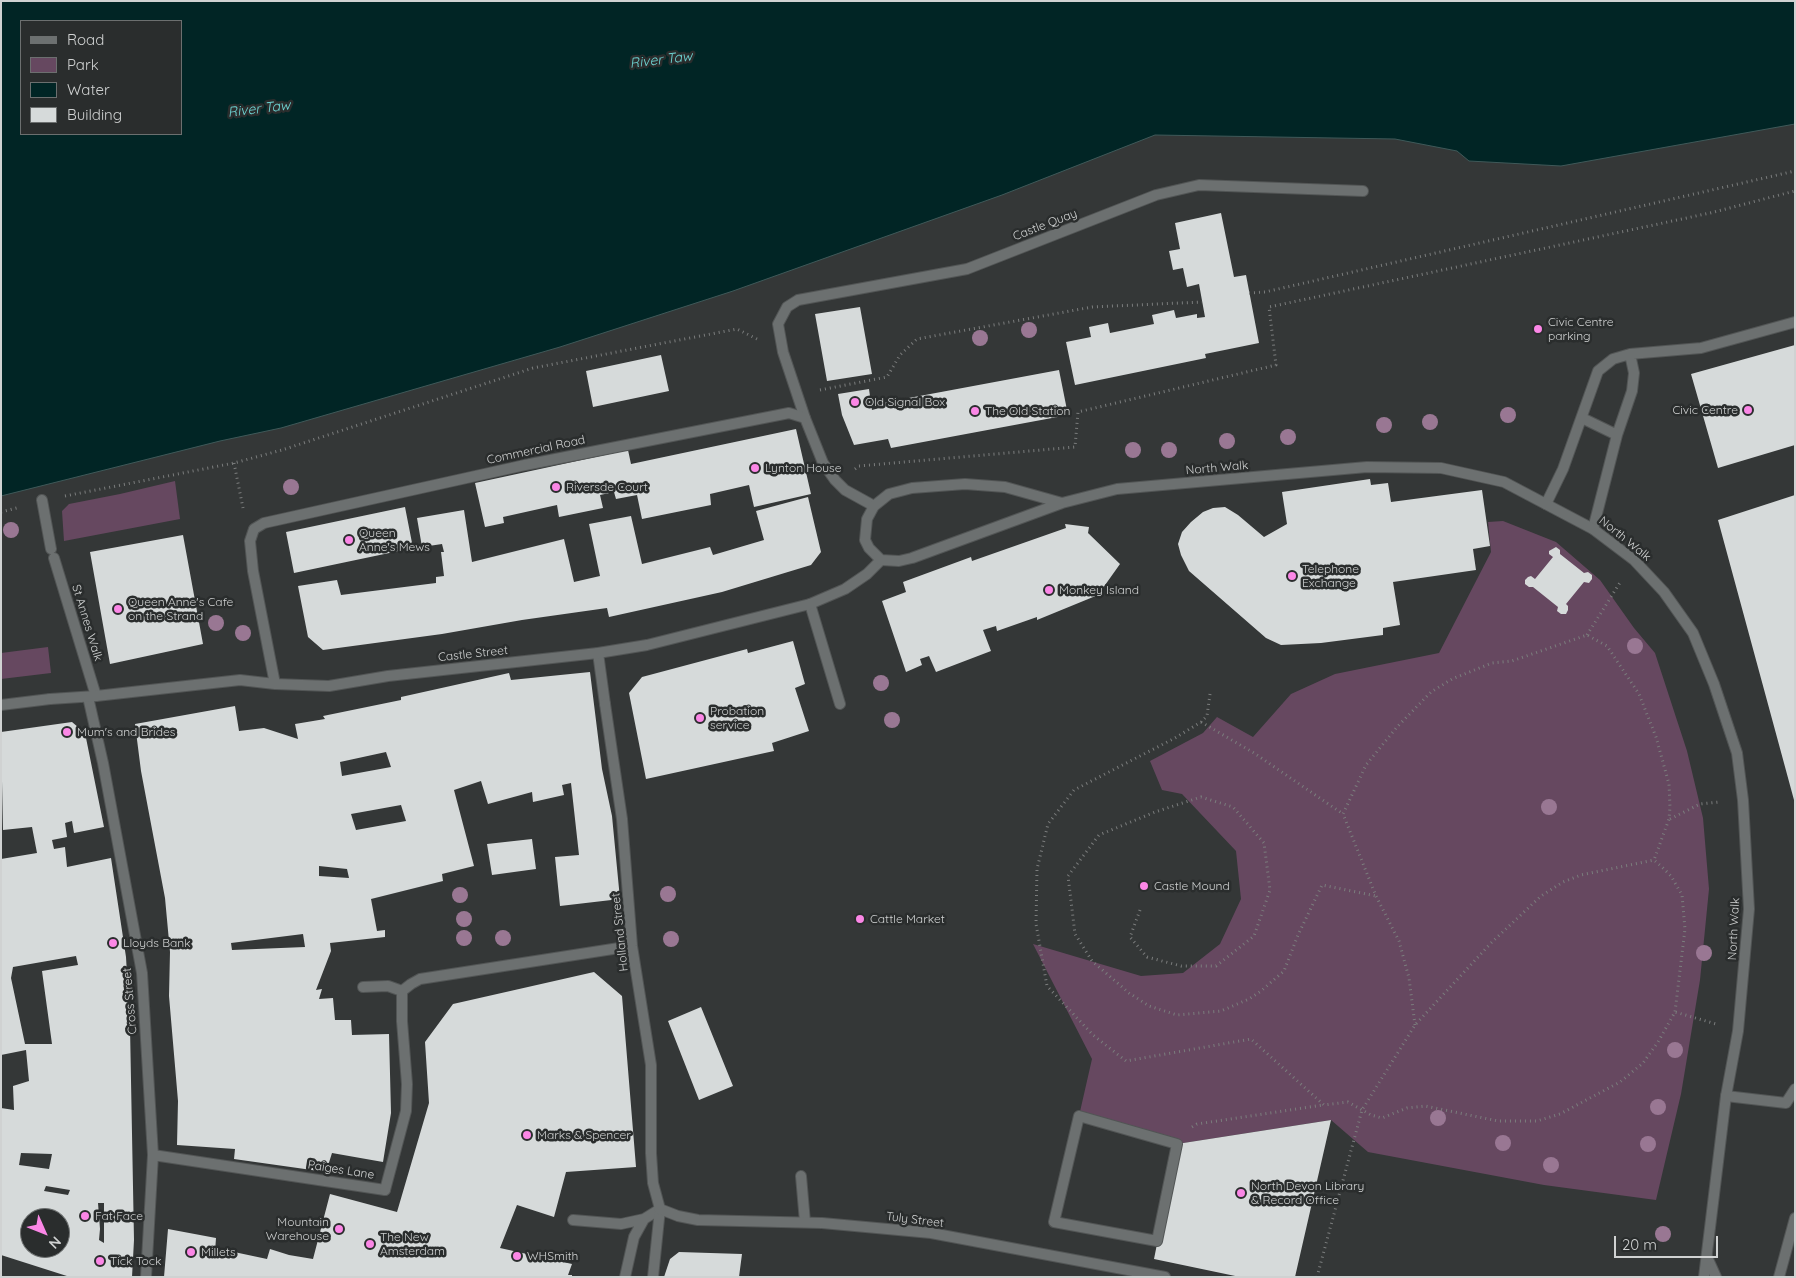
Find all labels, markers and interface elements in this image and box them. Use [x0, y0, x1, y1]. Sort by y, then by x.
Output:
legend [20, 20, 182, 135]
text: Road [67, 30, 104, 49]
water label: River Taw [629, 48, 693, 72]
text: Park [67, 55, 99, 74]
text: Water [67, 80, 110, 99]
water label: River Taw [227, 97, 291, 121]
text: Building [67, 105, 122, 124]
street label: Castle Quay [1011, 206, 1079, 244]
place label: Civic Centre parking [1548, 315, 1614, 343]
marker: Civic Centre parking [1532, 323, 1544, 335]
place label: Old Signal Box [865, 395, 945, 409]
marker: Old Signal Box [849, 396, 861, 408]
place label: Civic Centre [1672, 403, 1738, 417]
place label: The Old Station [985, 404, 1070, 418]
marker: Civic Centre [1742, 404, 1754, 416]
marker: The Old Station [969, 405, 981, 417]
street label: Commercial Road [486, 433, 586, 467]
street label: North Walk [1185, 458, 1249, 478]
place label: Lynton House [765, 461, 841, 475]
marker: Lynton House [749, 462, 761, 474]
place label: Riversde Court [566, 480, 648, 494]
marker: Riversde Court [550, 481, 562, 493]
street label: North Walk [1596, 514, 1654, 564]
place label: Queen Anne's Mews [359, 526, 430, 554]
marker: Queen Anne's Mews [343, 534, 355, 546]
place label: Telephone Exchange [1302, 562, 1359, 590]
marker: Telephone Exchange [1286, 570, 1298, 582]
street label: St Annes Walk [69, 583, 105, 663]
place label: Monkey Island [1059, 583, 1139, 597]
marker: Monkey Island [1043, 584, 1055, 596]
place label: Queen Anne's Cafe on the Strand [128, 595, 233, 623]
marker: Queen Anne's Cafe on the Strand [112, 603, 124, 615]
street label: Castle Street [437, 643, 509, 665]
place label: Probation service [710, 704, 764, 732]
marker: Probation service [694, 712, 706, 724]
place label: Mum's and Brides [77, 725, 175, 739]
marker: Mum's and Brides [61, 726, 73, 738]
place label: Castle Mound [1154, 879, 1230, 893]
marker: Castle Mound [1138, 880, 1150, 892]
street label: Holland Street [609, 892, 631, 972]
street label: North Walk [1725, 897, 1743, 961]
place label: Cattle Market [870, 912, 945, 926]
marker: Cattle Market [854, 913, 866, 925]
place label: Lloyds Bank [123, 936, 191, 950]
marker: Lloyds Bank [107, 937, 119, 949]
street label: Cross Street [120, 967, 140, 1035]
place label: Marks & Spencer [537, 1128, 631, 1142]
marker: Marks & Spencer [521, 1129, 533, 1141]
street label: Paiges Lane [307, 1158, 375, 1182]
place label: North Devon Library & Record Office [1251, 1179, 1364, 1207]
marker: North Devon Library & Record Office [1235, 1187, 1247, 1199]
north arrow [20, 1208, 70, 1258]
place label: Fat Face [95, 1209, 143, 1223]
street label: Tuly Street [885, 1209, 945, 1231]
marker: Fat Face [79, 1210, 91, 1222]
place label: Mountain Warehouse [266, 1215, 329, 1243]
marker: Mountain Warehouse [333, 1223, 345, 1235]
scale bar [1616, 1226, 1720, 1258]
place label: The New Amsterdam [380, 1230, 445, 1258]
text: N [45, 1233, 65, 1253]
text: 20 m [1622, 1235, 1657, 1254]
marker: The New Amsterdam [364, 1238, 376, 1250]
place label: Millets [201, 1245, 236, 1259]
marker: Millets [185, 1246, 197, 1258]
place label: WHSmith [527, 1249, 578, 1263]
marker: WHSmith [511, 1250, 523, 1262]
place label: Tick Tock [110, 1254, 161, 1268]
marker: Tick Tock [94, 1255, 106, 1267]

